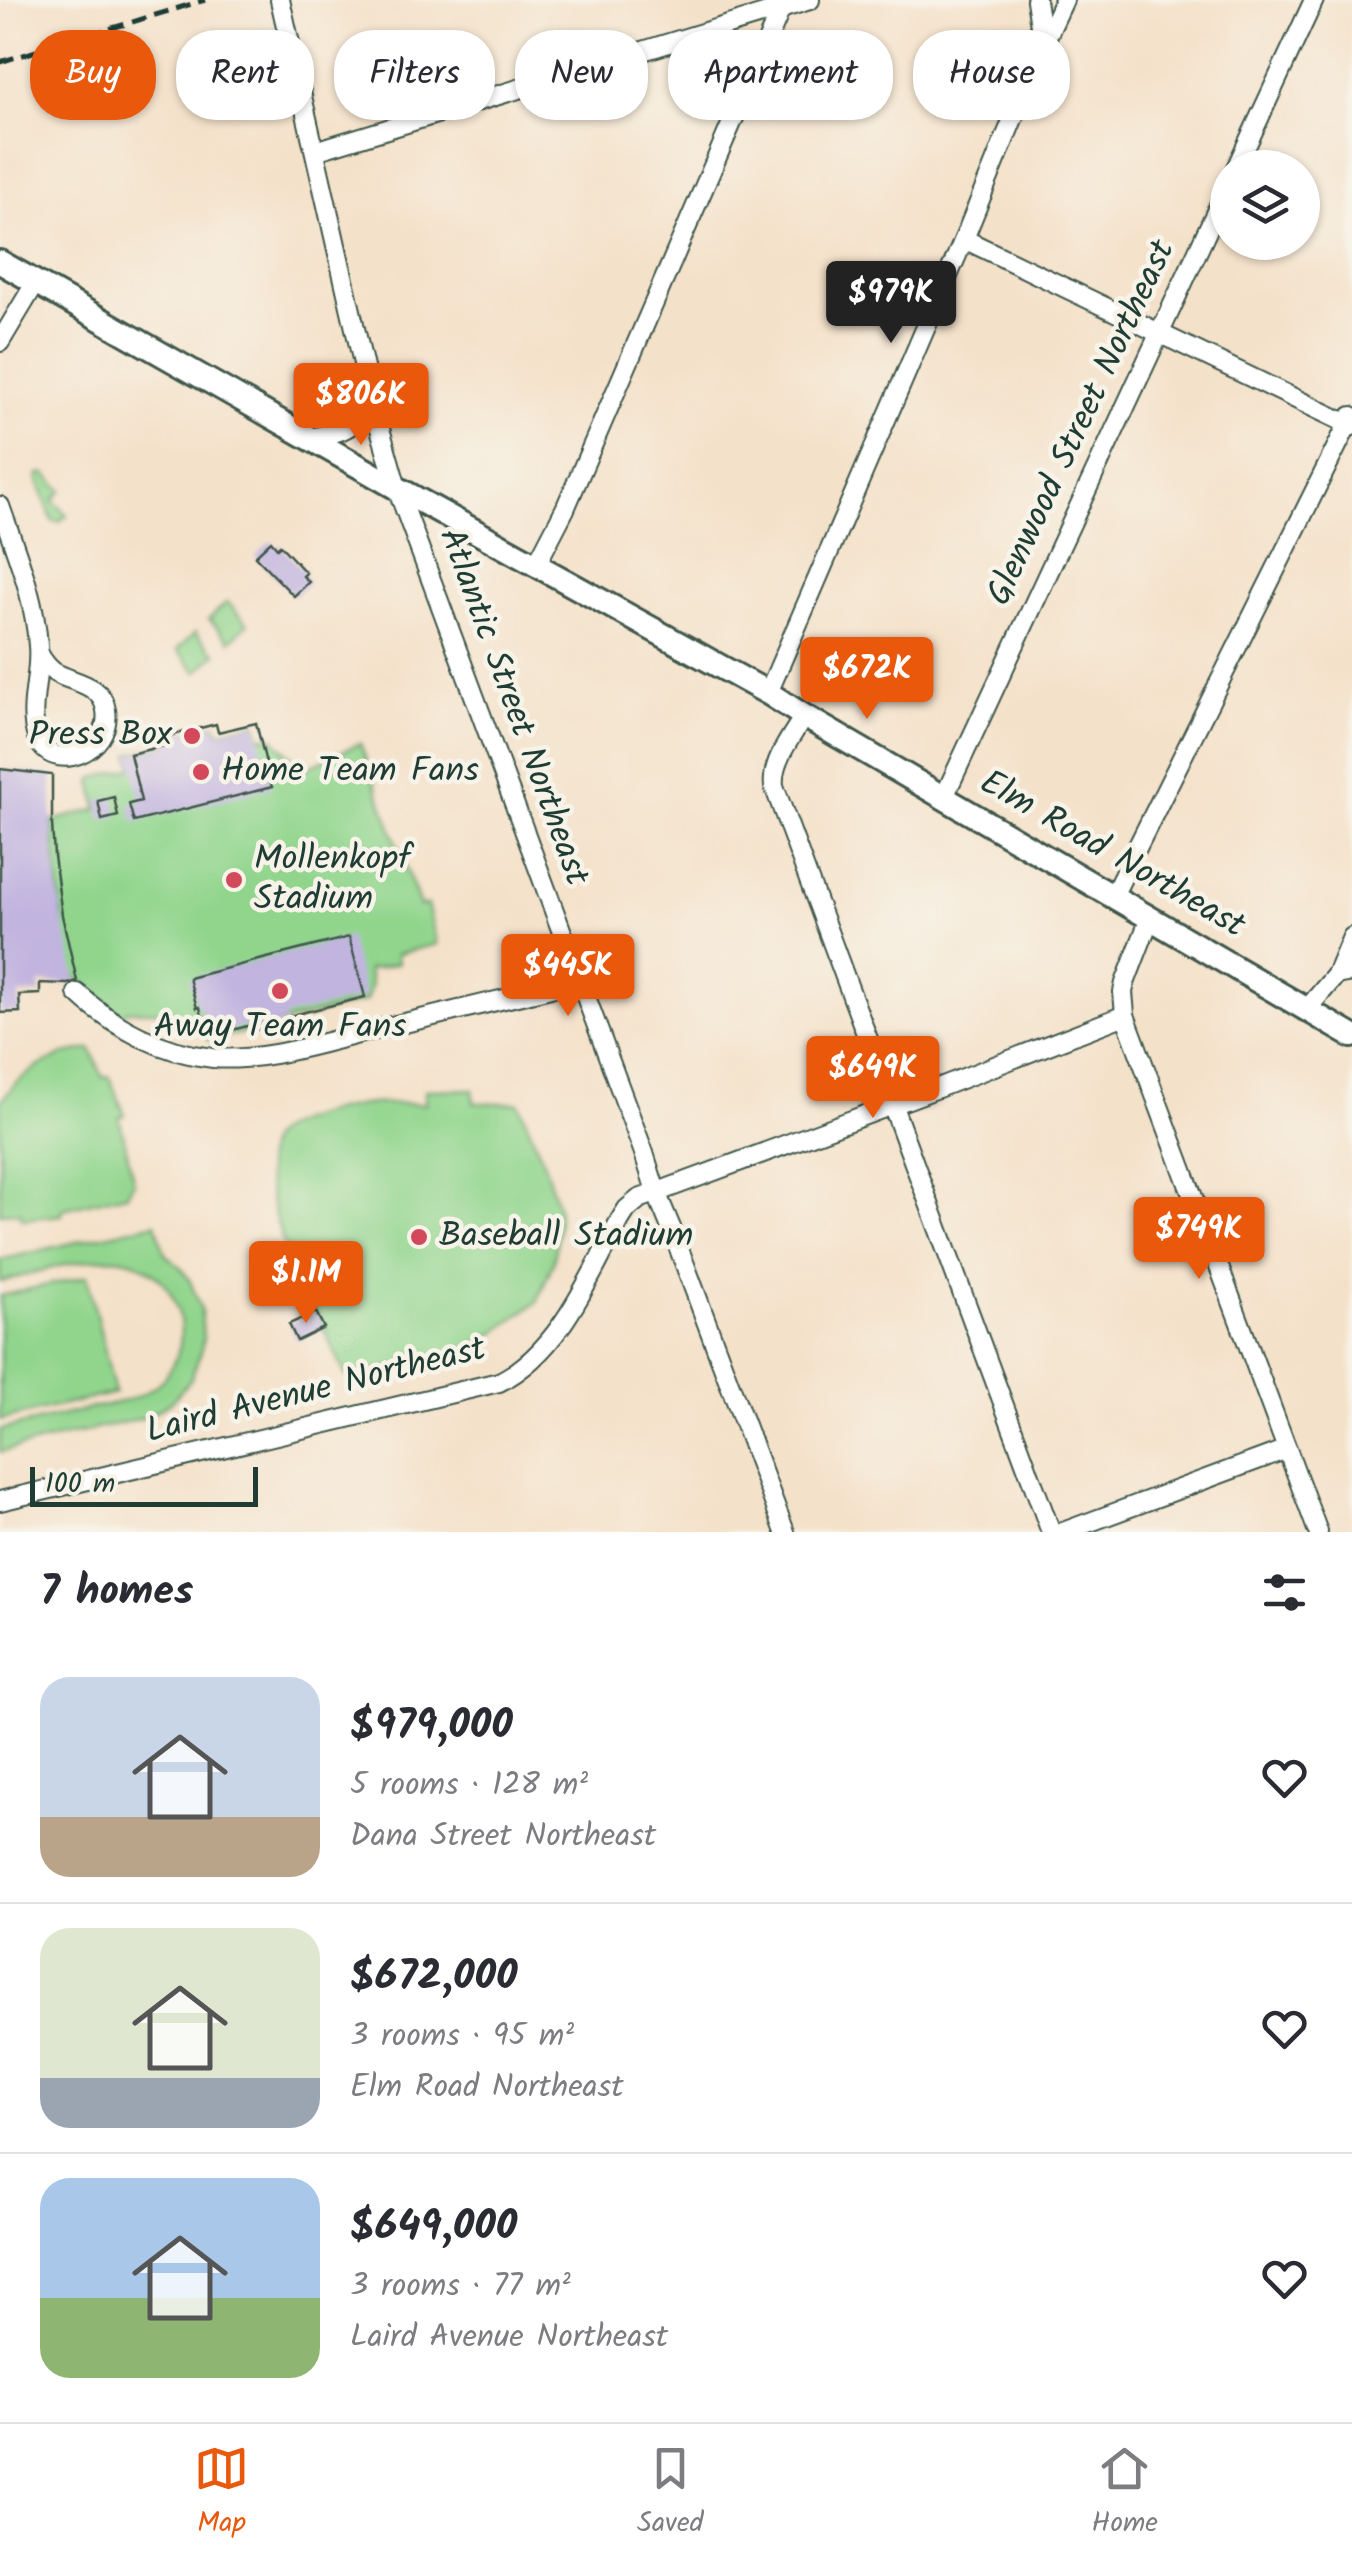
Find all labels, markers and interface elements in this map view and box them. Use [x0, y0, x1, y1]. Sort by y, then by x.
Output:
chip: Buy [30, 30, 156, 120]
chip: Rent [176, 30, 314, 120]
chip: Filters [334, 30, 495, 120]
chip: New [515, 30, 648, 120]
chip: Apartment [668, 30, 893, 120]
chip: House [913, 30, 1070, 120]
map controls [1210, 150, 1320, 260]
button: layers [1210, 150, 1320, 260]
street label: Glenwood Street Northeast [973, 230, 1192, 615]
pin: $979K [821, 261, 961, 346]
text: $979K [848, 268, 934, 319]
pin: $806K [291, 363, 431, 448]
text: $806K [316, 370, 406, 421]
street label: Atlantic Street Northeast [422, 520, 604, 894]
pin: $672K [797, 637, 937, 722]
text: $672K [822, 644, 912, 695]
place label: Press Box [29, 708, 173, 764]
marker: Press Box [181, 725, 203, 747]
place label: Home Team Fans [221, 744, 479, 800]
street label: Elm Road Northeast [968, 756, 1256, 954]
marker: Home Team Fans [190, 761, 212, 783]
place label: Mollenkopf Stadium [254, 832, 415, 928]
marker: Mollenkopf Stadium [223, 869, 245, 891]
pin: $445K [498, 934, 638, 1019]
text: $445K [523, 941, 613, 992]
marker: Away Team Fans [269, 980, 291, 1002]
place label: Away Team Fans [154, 1000, 406, 1056]
pin: $649K [803, 1036, 943, 1121]
text: $649K [828, 1043, 918, 1094]
pin: $749K [1129, 1197, 1269, 1282]
text: $749K [1156, 1204, 1242, 1255]
place label: Baseball Stadium [439, 1209, 693, 1265]
marker: Baseball Stadium [408, 1226, 430, 1248]
pin: $1.1M [236, 1241, 376, 1326]
text: $1.1M [271, 1248, 341, 1299]
street label: Laird Avenue Northeast [140, 1322, 492, 1460]
scale bar [30, 1462, 258, 1506]
text: 100 m [45, 1462, 115, 1507]
text: 7 homes [40, 1559, 193, 1626]
icon: filters [1257, 1565, 1312, 1620]
text: $979,000 [350, 1693, 513, 1760]
icon: home [120, 1717, 240, 1837]
icon: heart [1257, 1750, 1312, 1805]
text: 5 rooms · 128 m² [350, 1760, 588, 1811]
text: Dana Street Northeast [350, 1811, 656, 1862]
text: $672,000 [350, 1944, 518, 2011]
icon: home [120, 1968, 240, 2088]
icon: heart [1257, 2001, 1312, 2056]
text: 3 rooms · 95 m² [350, 2011, 574, 2062]
text: Elm Road Northeast [350, 2062, 624, 2113]
text: $649,000 [350, 2194, 517, 2261]
icon: home [120, 2218, 240, 2338]
icon: heart [1257, 2251, 1312, 2306]
text: 3 rooms · 77 m² [350, 2261, 571, 2312]
text: Laird Avenue Northeast [350, 2312, 668, 2363]
tab: Map [194, 2441, 249, 2546]
tab: Saved [637, 2441, 704, 2546]
tab: Home [1092, 2441, 1158, 2546]

